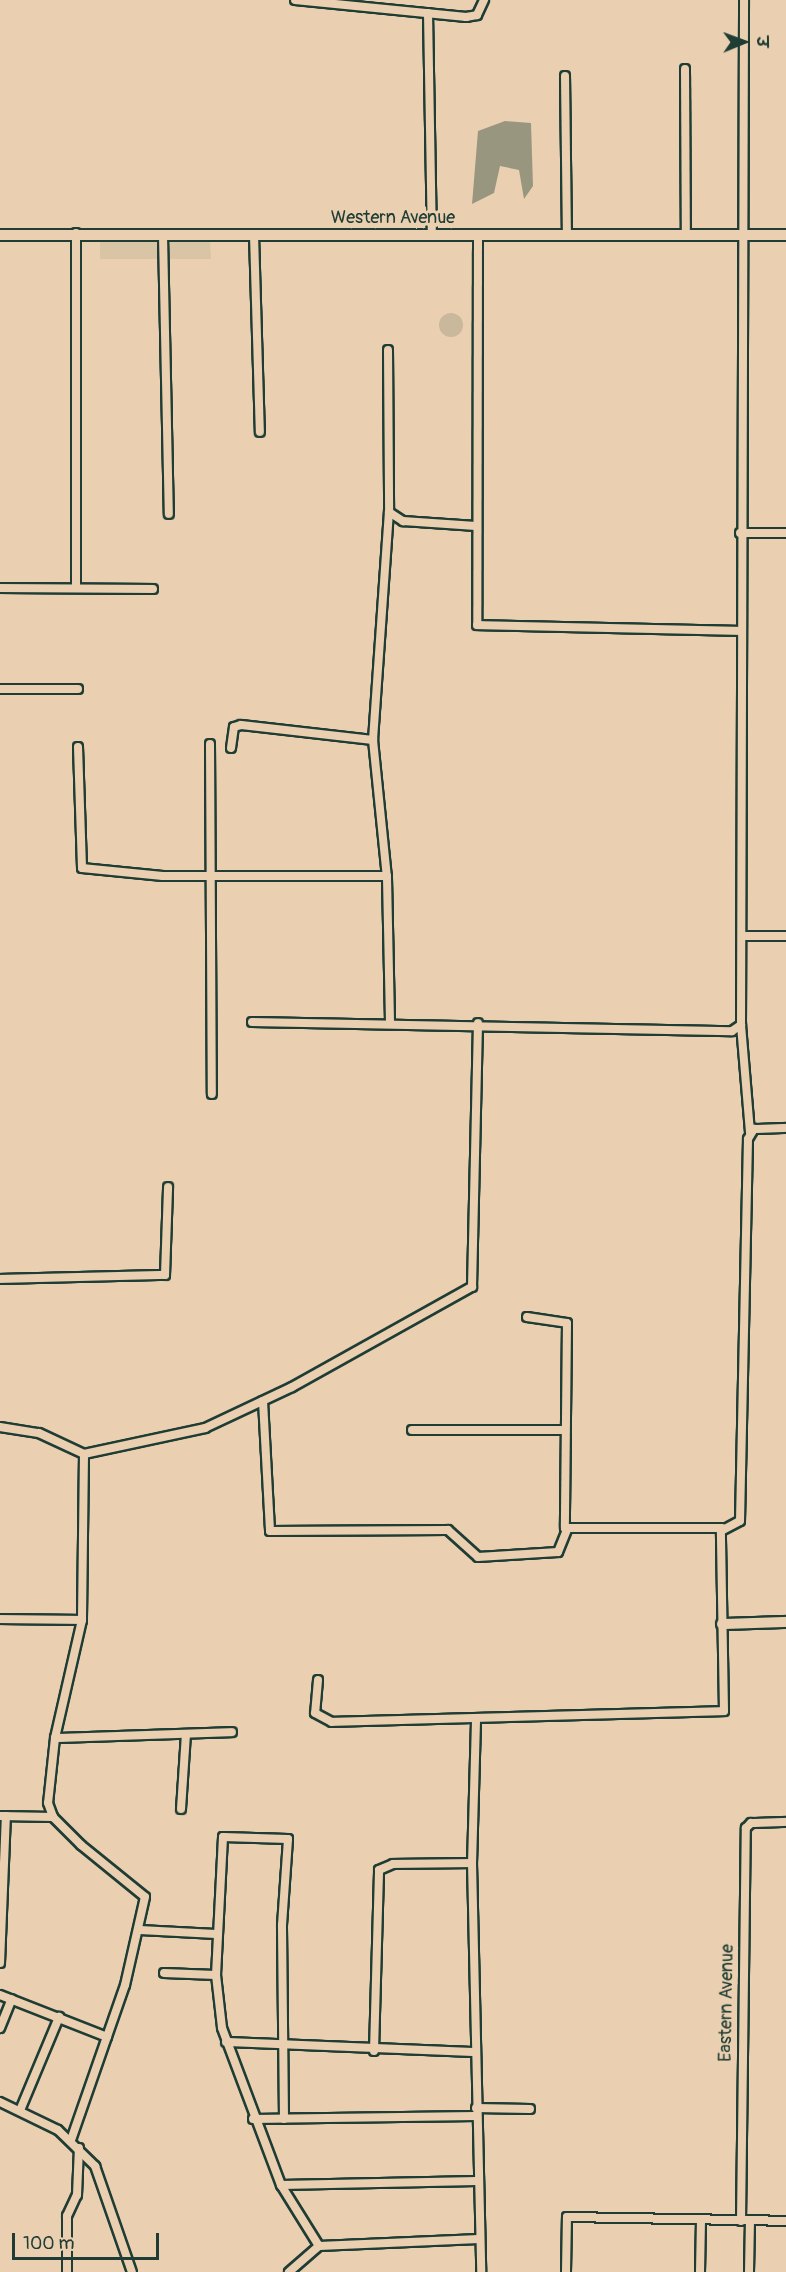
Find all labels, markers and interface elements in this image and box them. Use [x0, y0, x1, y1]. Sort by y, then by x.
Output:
north arrow [714, 12, 774, 72]
text: उ [752, 36, 772, 47]
street label: Western Avenue [331, 207, 455, 229]
street label: Eastern Avenue [715, 1944, 739, 2062]
scale bar [15, 2221, 162, 2259]
text: 100 m [23, 2232, 75, 2255]

